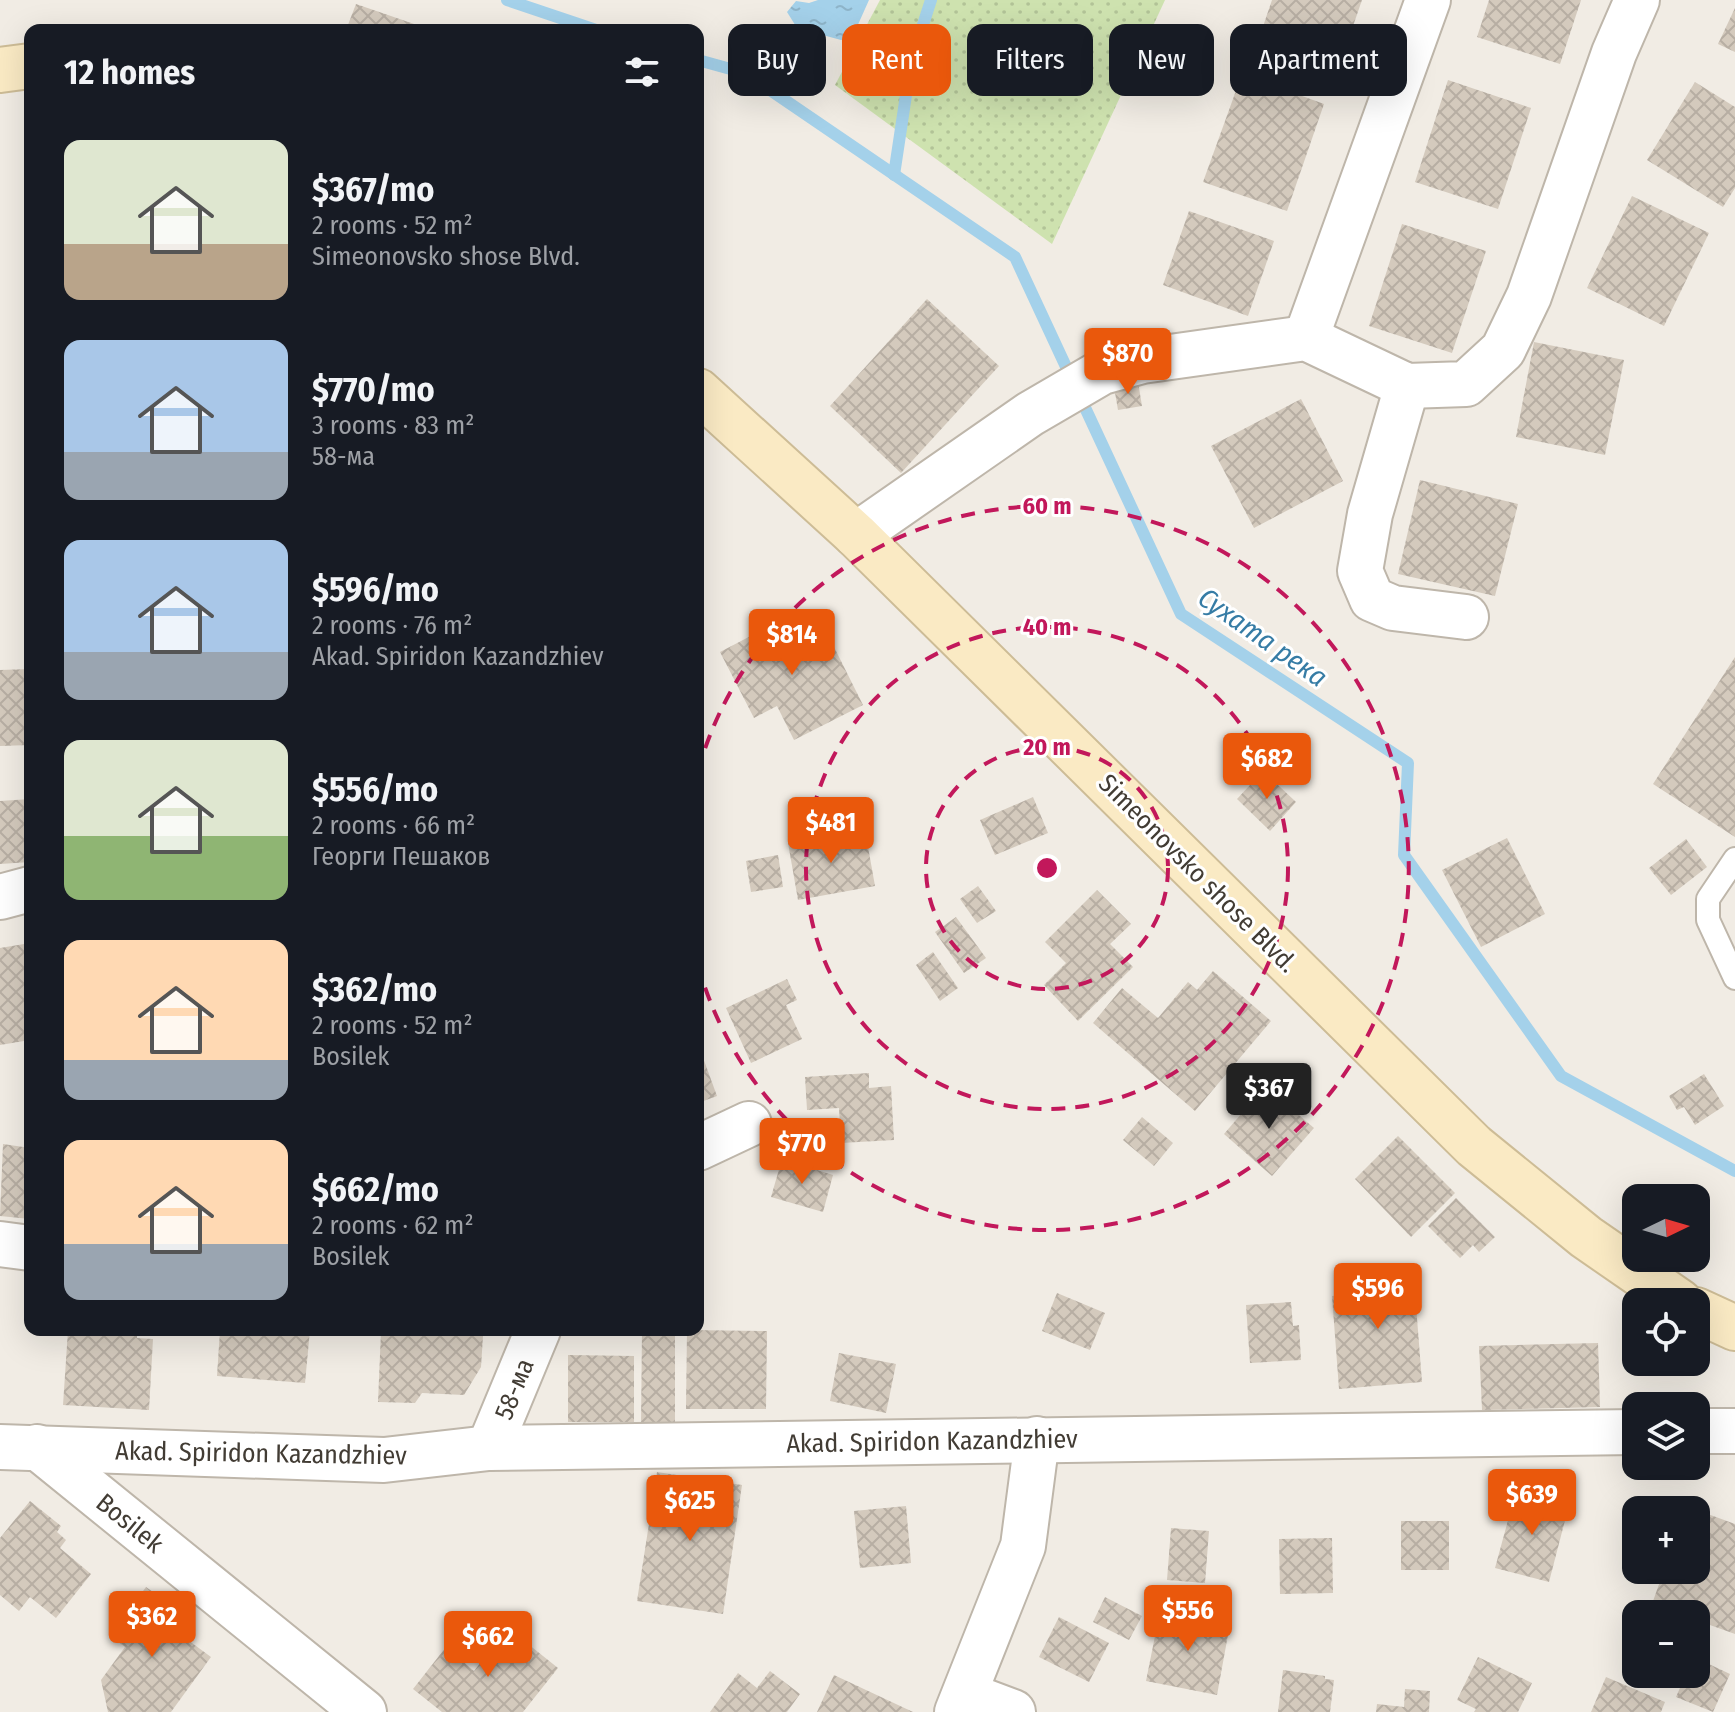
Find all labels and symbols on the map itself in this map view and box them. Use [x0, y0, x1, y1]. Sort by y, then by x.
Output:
pin: $870 [1081, 328, 1175, 396]
text: 60 m [1023, 492, 1071, 520]
water label: Сухата река [1192, 581, 1334, 694]
pin: $814 [745, 609, 839, 677]
text: 40 m [1023, 613, 1071, 641]
text: 20 m [1022, 733, 1071, 761]
pin: $682 [1220, 733, 1314, 801]
street label: Simeonovsko shose Blvd. [1092, 768, 1303, 979]
pin: $481 [784, 797, 878, 865]
centre of rings [1033, 854, 1061, 882]
pin: $367 [1222, 1063, 1316, 1131]
pin: $770 [755, 1118, 849, 1186]
north arrow [1622, 1184, 1710, 1272]
pin: $596 [1331, 1263, 1425, 1331]
street label: 58-ма [488, 1354, 541, 1424]
street label: Akad. Spiridon Kazandzhiev [786, 1423, 1078, 1460]
street label: Akad. Spiridon Kazandzhiev [115, 1435, 407, 1472]
pin: $639 [1485, 1469, 1579, 1537]
pin: $625 [643, 1475, 737, 1543]
street label: Bosilek [90, 1487, 170, 1560]
pin: $556 [1141, 1585, 1235, 1653]
pin: $362 [105, 1591, 199, 1659]
pin: $662 [441, 1611, 535, 1679]

